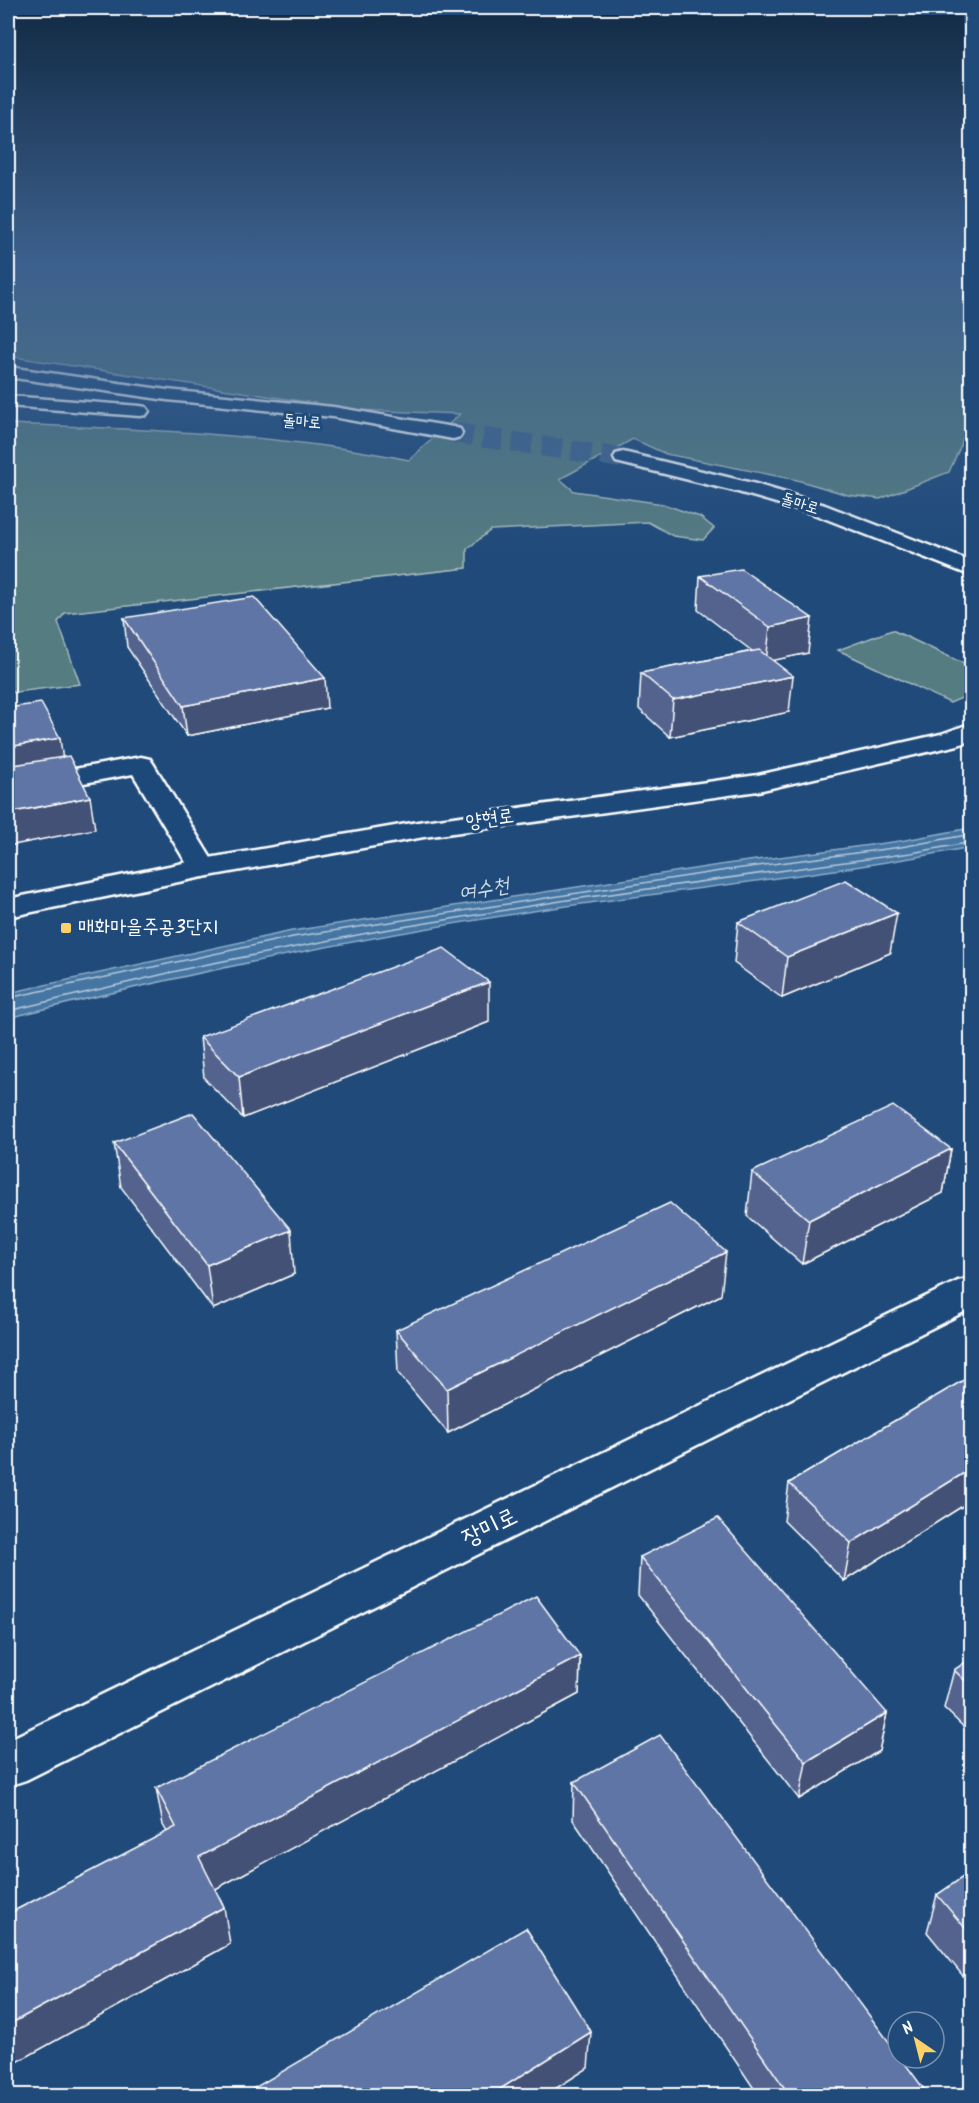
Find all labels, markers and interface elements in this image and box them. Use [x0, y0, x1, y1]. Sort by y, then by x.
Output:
street label: 돌마로 [282, 408, 322, 436]
street label: 돌마로 [778, 486, 822, 522]
street label: 양현로 [464, 801, 516, 839]
water label: 여수천 [456, 869, 514, 911]
place label: 매화마을주공3단지 [78, 912, 218, 944]
marker: 매화마을주공3단지 [59, 921, 73, 935]
street label: 장미로 [455, 1498, 525, 1558]
north arrow [886, 2010, 946, 2070]
text: N [897, 2016, 920, 2042]

